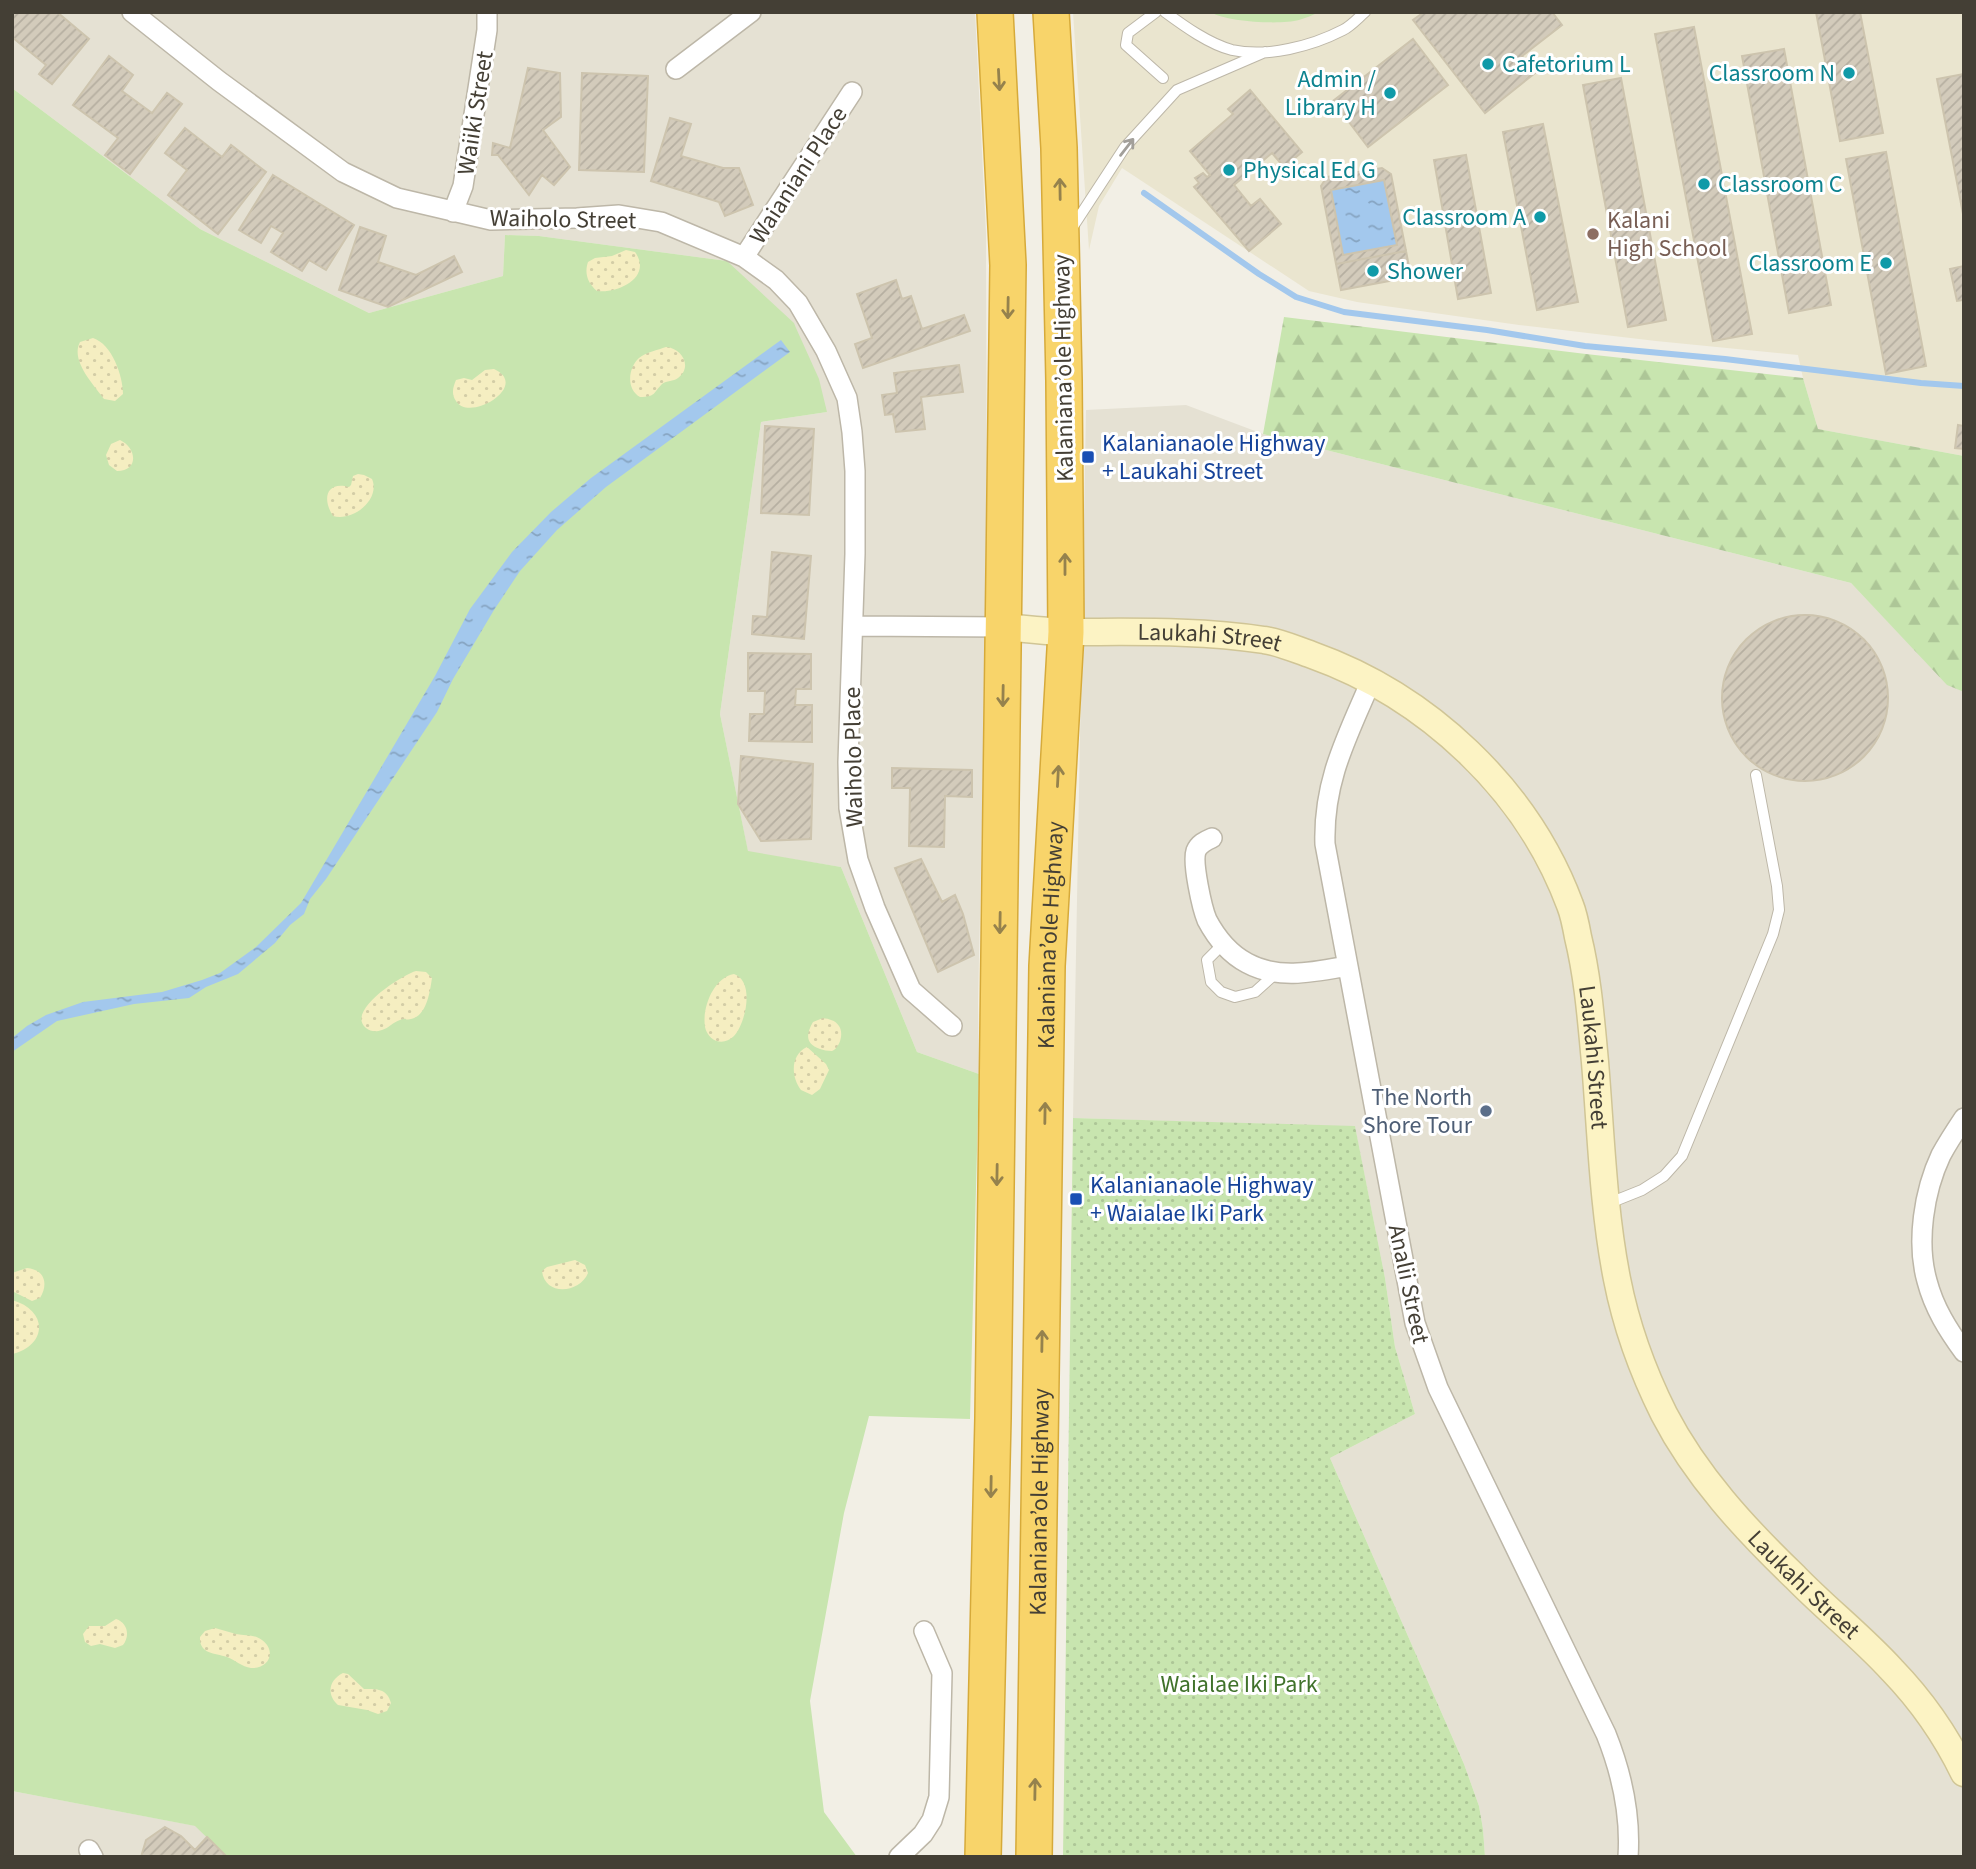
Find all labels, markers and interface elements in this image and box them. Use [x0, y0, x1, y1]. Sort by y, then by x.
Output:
place label: Cafetorium L [1502, 47, 1631, 82]
street label: Waiiki Street [448, 49, 503, 178]
marker: Cafetorium L [1480, 56, 1496, 72]
place label: Classroom N [1709, 56, 1835, 91]
place label: Admin / Library H [1285, 62, 1377, 125]
marker: Classroom N [1841, 65, 1857, 81]
one-way arrow [993, 69, 1006, 91]
marker: Admin / Library H [1382, 85, 1398, 101]
street label: Waianiani Place [741, 100, 856, 251]
one-way arrow [1119, 138, 1134, 156]
place label: Physical Ed G [1243, 153, 1376, 188]
marker: Physical Ed G [1221, 162, 1237, 178]
place label: Classroom C [1718, 167, 1843, 202]
marker: Classroom C [1696, 176, 1712, 192]
one-way arrow [1054, 178, 1067, 201]
place label: Classroom A [1402, 200, 1526, 235]
street label: Waiholo Street [489, 201, 637, 238]
place label: Kalani High School [1607, 203, 1727, 266]
marker: Classroom A [1532, 209, 1548, 225]
marker: Kalani High School [1585, 226, 1601, 242]
place label: Classroom E [1749, 246, 1872, 281]
street label: Kalaniana’ole Highway [1044, 254, 1083, 482]
place label: Shower [1387, 254, 1464, 289]
marker: Classroom E [1878, 255, 1894, 271]
marker: Shower [1365, 263, 1381, 279]
one-way arrow [1001, 296, 1015, 319]
place label: Kalanianaole Highway + Laukahi Street [1102, 426, 1325, 489]
marker: Kalanianaole Highway + Laukahi Street [1080, 449, 1096, 465]
one-way arrow [1058, 553, 1072, 576]
street label: Laukahi Street [1137, 615, 1286, 661]
one-way arrow [997, 684, 1010, 707]
street label: Waiholo Place [835, 686, 872, 828]
one-way arrow [1052, 765, 1065, 788]
street label: Kalaniana’ole Highway [1029, 820, 1073, 1049]
one-way arrow [993, 911, 1007, 934]
street label: Laukahi Street [1569, 983, 1617, 1130]
place label: The North Shore Tour [1363, 1080, 1473, 1143]
one-way arrow [1038, 1102, 1052, 1125]
marker: The North Shore Tour [1478, 1103, 1494, 1119]
one-way arrow [990, 1163, 1003, 1186]
place label: Kalanianaole Highway + Waialae Iki Park [1090, 1168, 1313, 1231]
marker: Kalanianaole Highway + Waialae Iki Park [1068, 1191, 1084, 1207]
street label: Analii Street [1379, 1221, 1438, 1347]
one-way arrow [1035, 1329, 1048, 1352]
street label: Kalaniana’ole Highway [1021, 1388, 1059, 1616]
one-way arrow [985, 1475, 998, 1498]
street label: Laukahi Street [1739, 1522, 1868, 1648]
park label: Waialae Iki Park [1160, 1667, 1318, 1702]
one-way arrow [1028, 1777, 1042, 1800]

